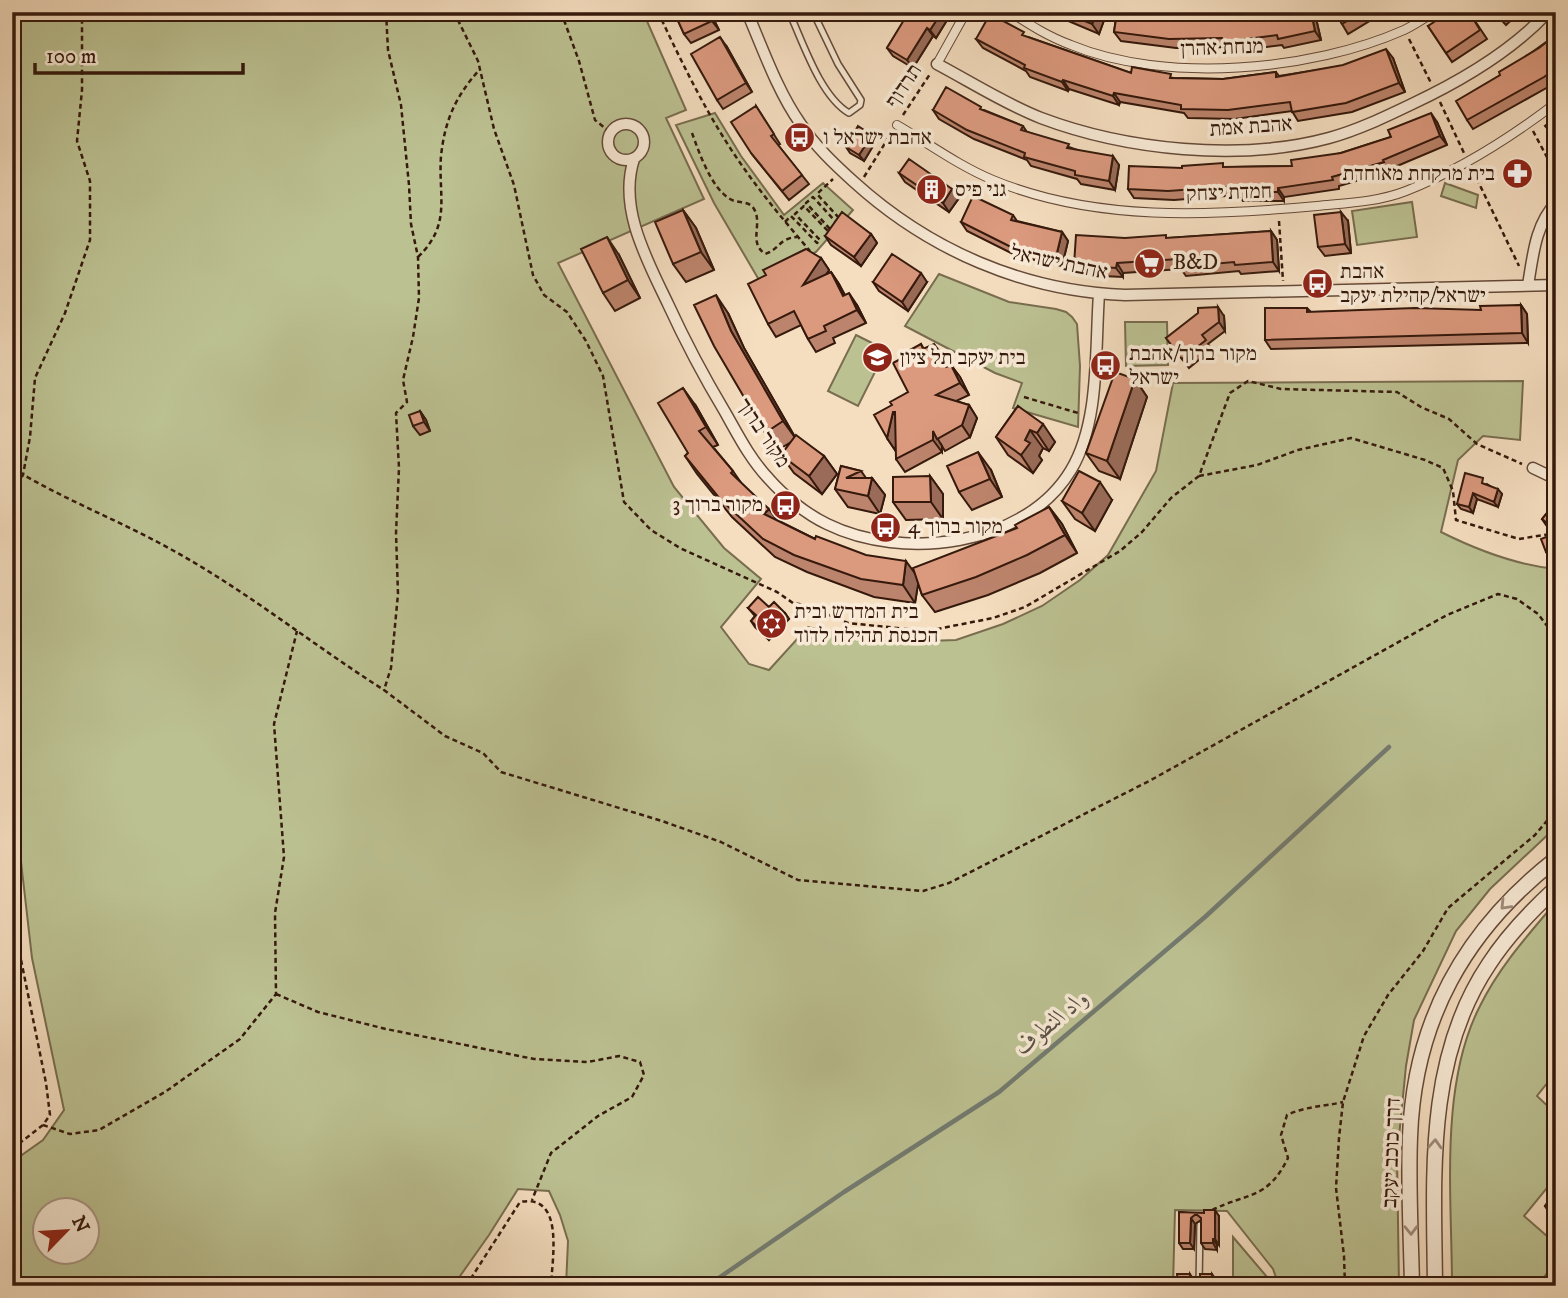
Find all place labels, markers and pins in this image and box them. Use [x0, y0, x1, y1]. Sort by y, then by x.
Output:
bus stop icon: אהבת ישראל ו [783, 121, 817, 155]
place label: אהבת ישראל ו [823, 125, 932, 151]
pharmacy icon: בית מרקחת מאוחדת [1501, 157, 1535, 191]
place label: בית מרקחת מאוחדת [1342, 161, 1495, 187]
building icon: גני פיס [915, 173, 949, 207]
place label: גני פיס [955, 177, 1006, 203]
supermarket icon: B&D [1133, 246, 1167, 280]
place label: B&D [1173, 250, 1218, 276]
place label: אהבת ישראל/קהילת יעקב [1340, 259, 1486, 309]
bus stop icon: אהבת ישראל/קהילת יעקב [1300, 267, 1334, 301]
school or university icon: בית יעקב תל ציון [860, 341, 894, 375]
place label: מקור ברוך/אהבת ישראל [1129, 341, 1257, 391]
place label: בית יעקב תל ציון [900, 345, 1026, 371]
bus stop icon: מקור ברוך/אהבת ישראל [1089, 349, 1123, 383]
bus stop icon: מקור ברוך 3 [769, 488, 803, 522]
place label: מקור ברוך 3 [673, 492, 763, 518]
bus stop icon: מקור ברוך 4 [868, 510, 902, 544]
place label: מקור ברוך 4 [908, 514, 1003, 540]
place label: בית המדרש ובית הכנסת תהילה לדוד [794, 599, 938, 649]
synagogue icon: בית המדרש ובית הכנסת תהילה לדוד [754, 607, 788, 641]

